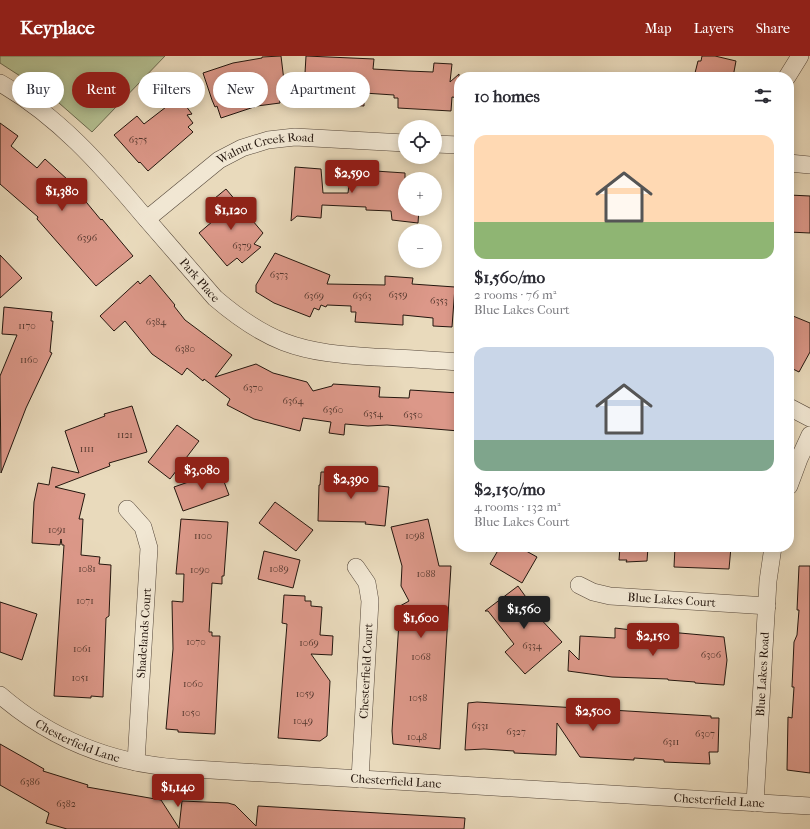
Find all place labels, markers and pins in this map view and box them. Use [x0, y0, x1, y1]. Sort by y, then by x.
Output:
pin: $2,590 [319, 160, 385, 194]
pin: $1,380 [29, 178, 95, 212]
pin: $1,120 [198, 197, 264, 231]
pin: $3,080 [169, 457, 235, 491]
pin: $2,390 [318, 466, 384, 500]
pin: $1,560 [491, 596, 557, 630]
pin: $1,600 [388, 605, 454, 639]
pin: $2,150 [620, 623, 686, 657]
pin: $2,500 [560, 698, 626, 732]
pin: $1,140 [145, 774, 211, 808]

